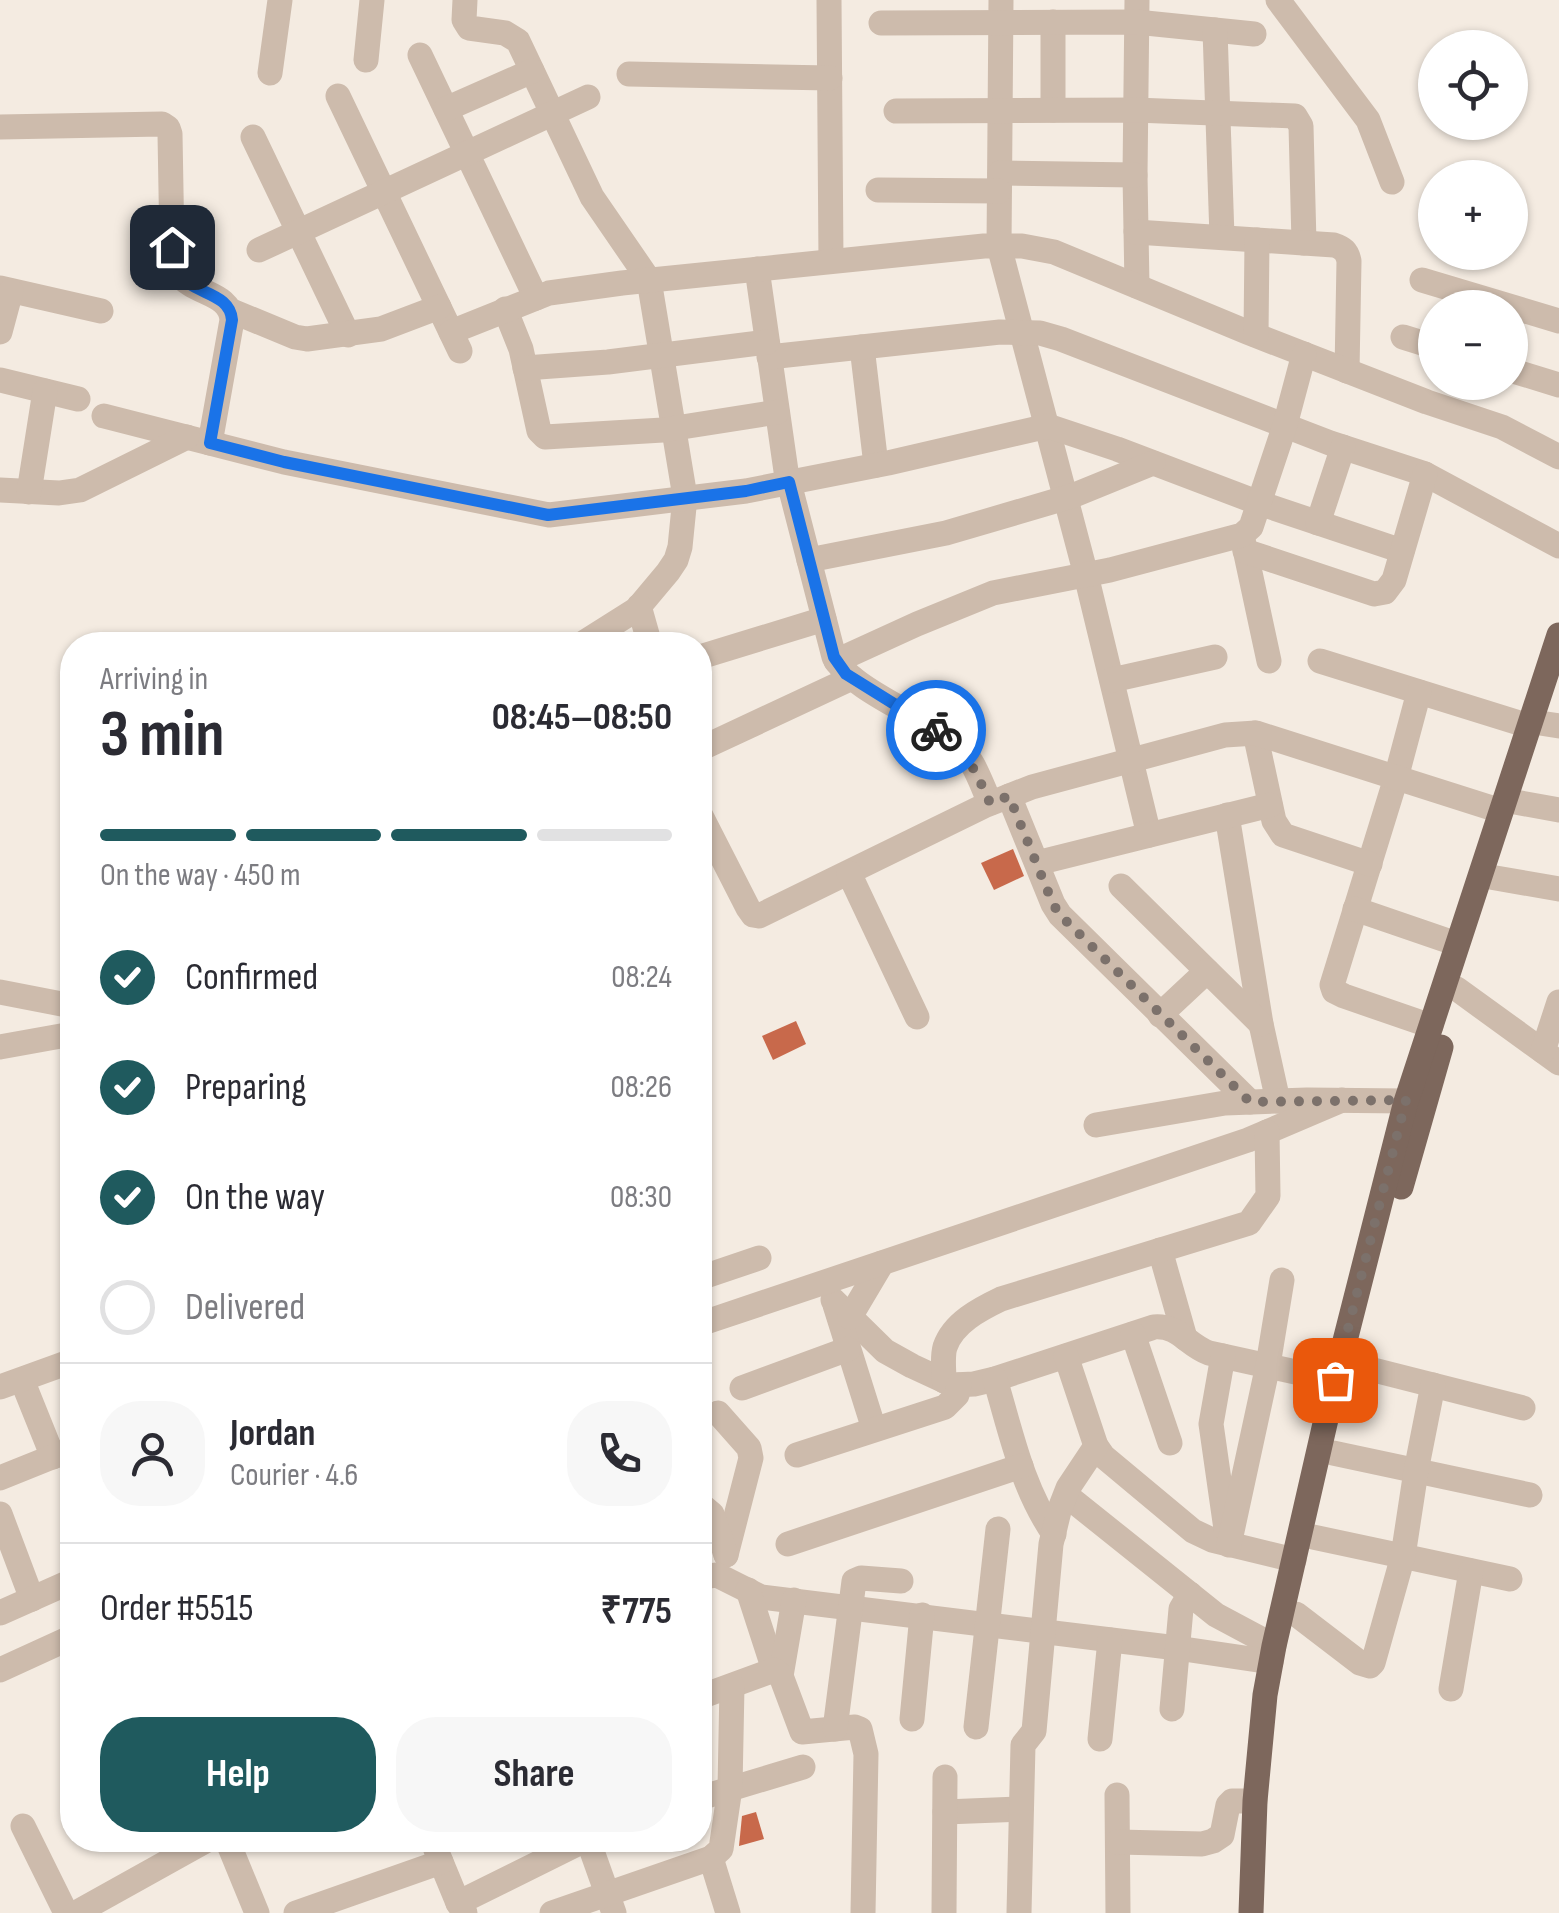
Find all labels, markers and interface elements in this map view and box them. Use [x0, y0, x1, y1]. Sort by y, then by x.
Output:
map controls [1418, 30, 1528, 400]
button: locate [1418, 30, 1528, 140]
button: + [1418, 160, 1528, 270]
pin [130, 205, 215, 290]
icon: home [145, 220, 200, 275]
button: − [1418, 290, 1528, 400]
text: Arriving in [100, 660, 208, 699]
courier [886, 680, 986, 780]
text: 08:45–08:50 [492, 695, 672, 740]
text: 3 min [100, 697, 224, 775]
icon: bike [909, 703, 964, 758]
text: On the way · 450 m [100, 856, 301, 895]
icon: check [100, 950, 155, 1005]
text: Confirmed [185, 955, 318, 1000]
text: 08:24 [611, 958, 672, 997]
icon: check [100, 1060, 155, 1115]
text: Preparing [185, 1065, 306, 1110]
text: 08:26 [610, 1068, 672, 1107]
icon: check [100, 1170, 155, 1225]
text: On the way [185, 1175, 325, 1220]
text: 08:30 [610, 1178, 672, 1217]
text: Delivered [185, 1285, 305, 1330]
pin [1293, 1338, 1378, 1423]
icon: bag [1308, 1353, 1363, 1408]
button: person [100, 1401, 205, 1506]
button: phone [567, 1401, 672, 1506]
text: Jordan [230, 1411, 315, 1456]
text: Courier · 4.6 [230, 1456, 358, 1495]
text: Order #5515 [100, 1586, 253, 1631]
text: ₹775 [600, 1589, 672, 1634]
button: Help [100, 1717, 376, 1832]
button: Share [396, 1717, 672, 1832]

